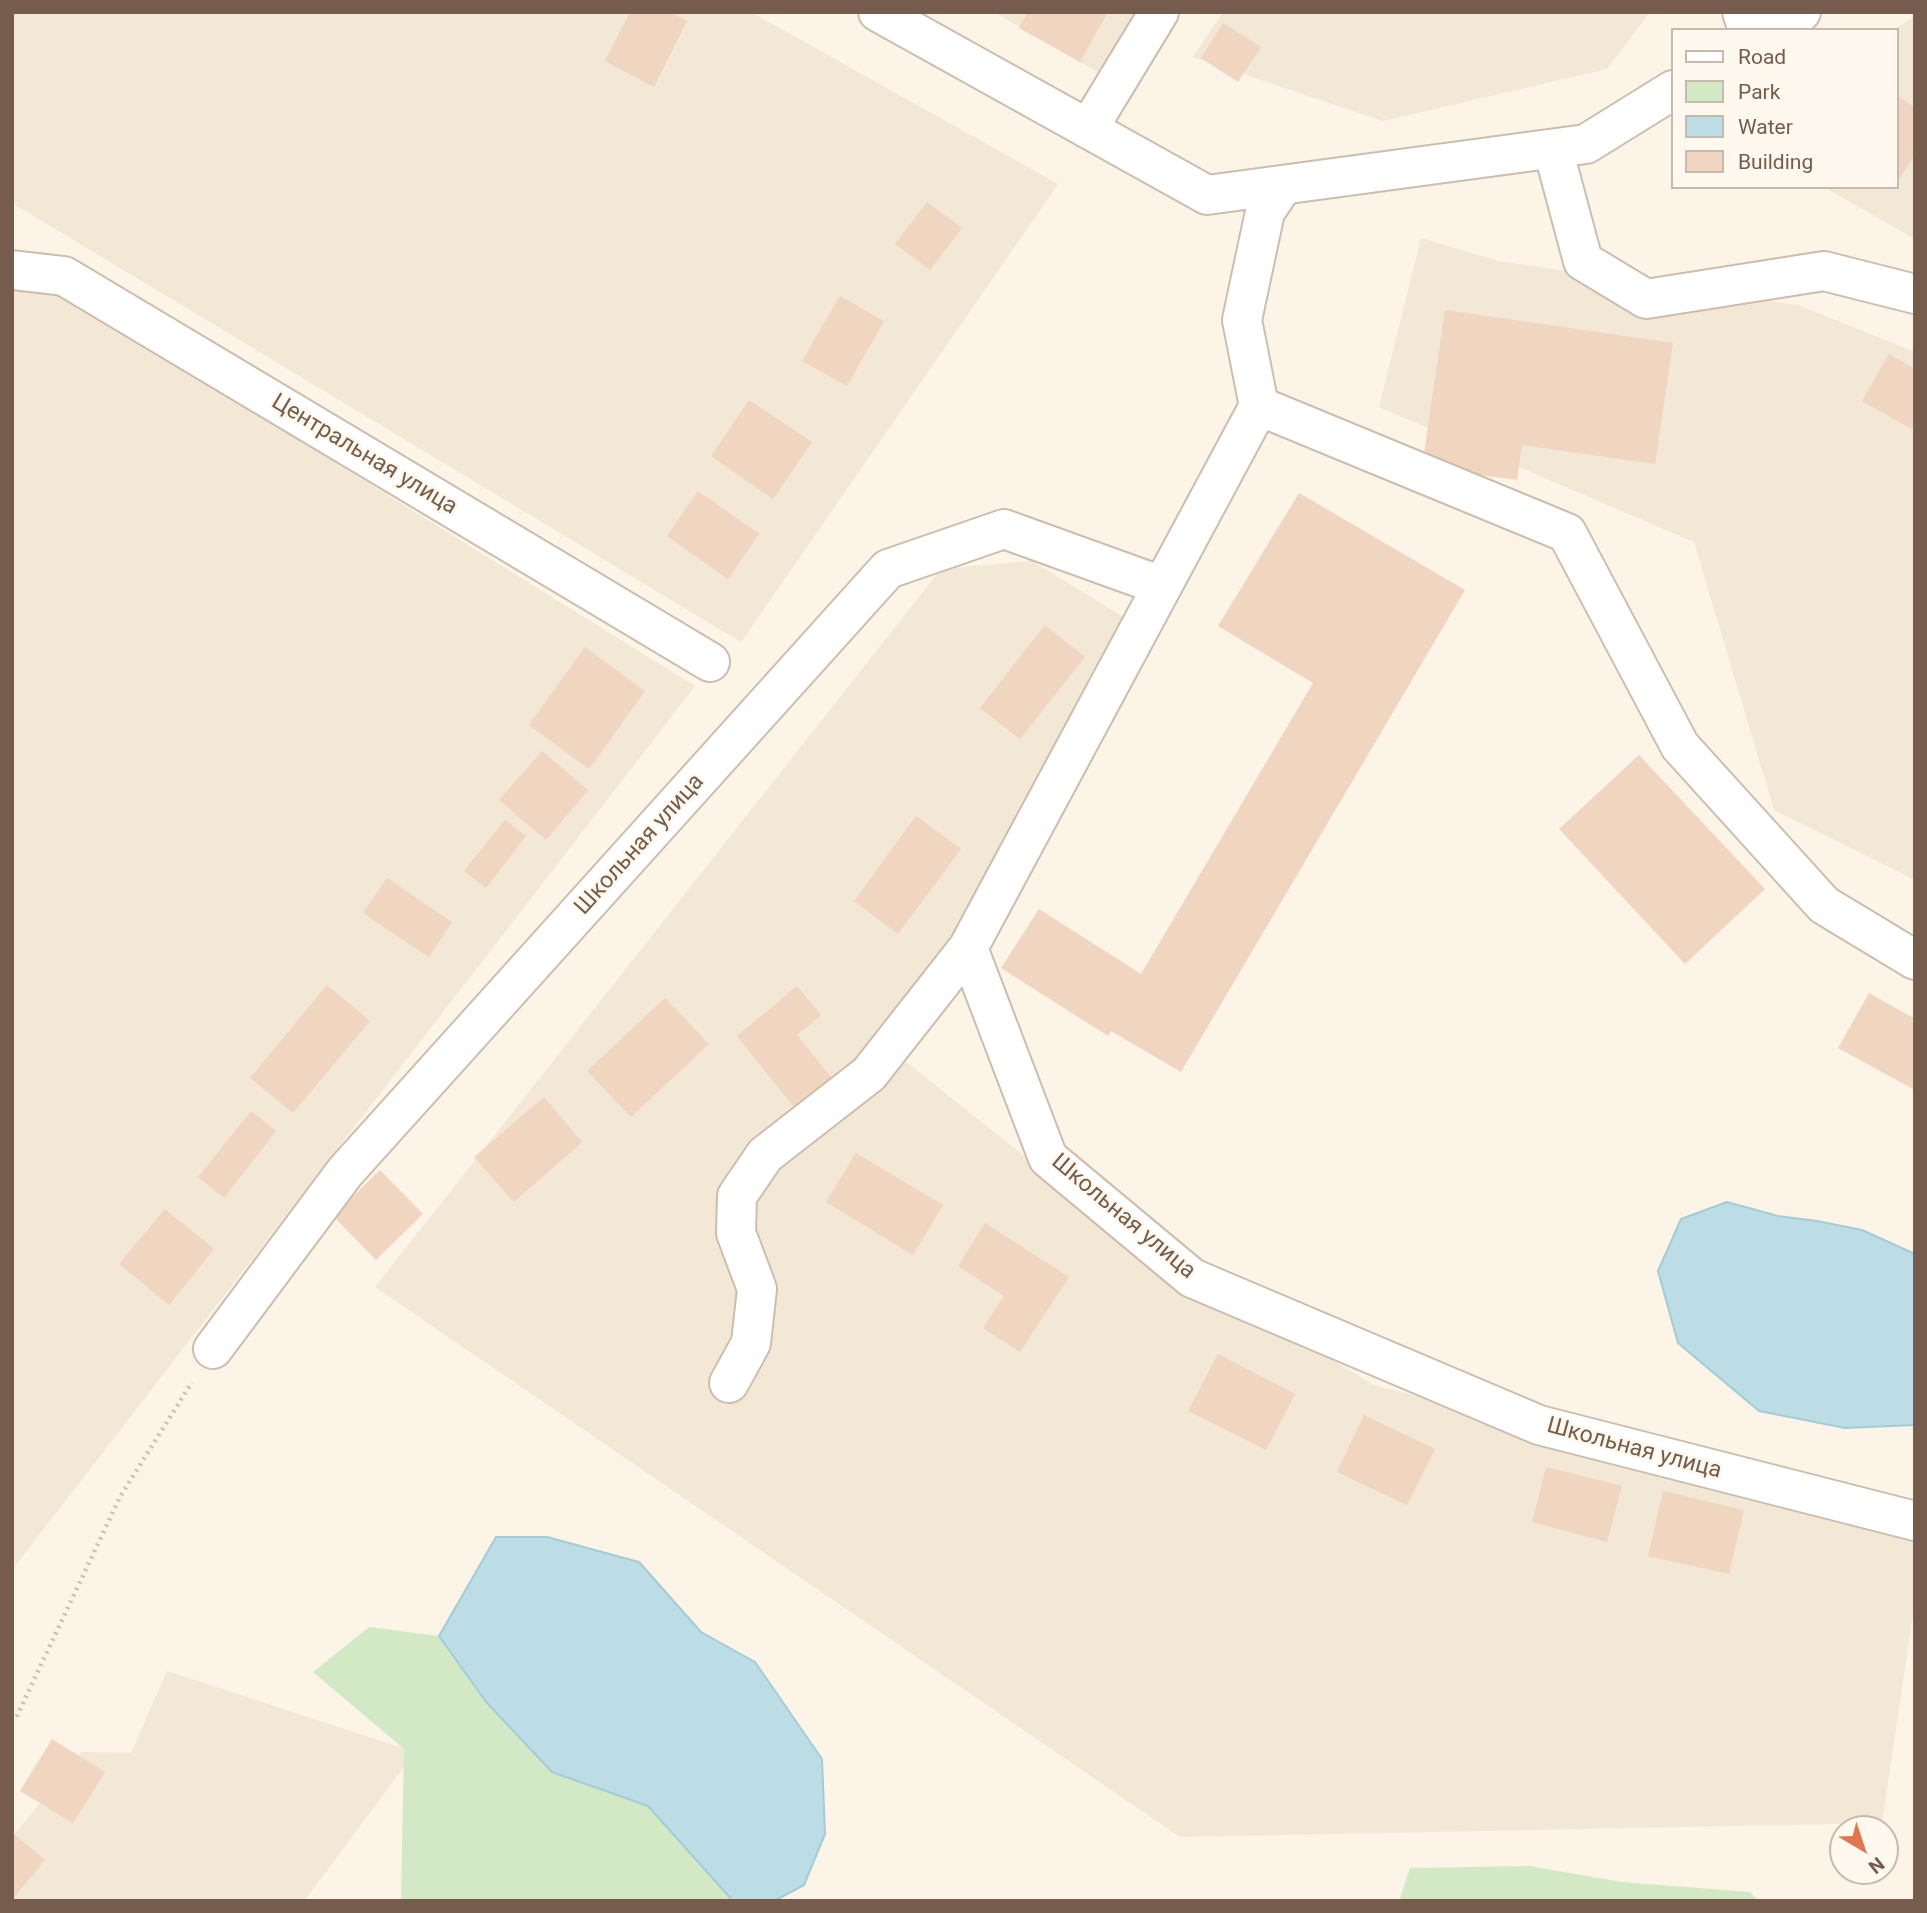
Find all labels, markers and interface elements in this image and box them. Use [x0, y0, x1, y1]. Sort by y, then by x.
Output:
legend [1672, 28, 1899, 189]
text: Road [1738, 45, 1786, 69]
text: Park [1738, 80, 1780, 104]
text: Water [1738, 115, 1793, 139]
text: Building [1738, 150, 1813, 174]
street label: Центральная улица [266, 389, 462, 521]
street label: Школьная улица [570, 769, 710, 921]
street label: Школьная улица [1045, 1149, 1201, 1285]
street label: Школьная улица [1544, 1412, 1724, 1486]
north arrow [1829, 1815, 1899, 1885]
text: N [1864, 1852, 1889, 1878]

